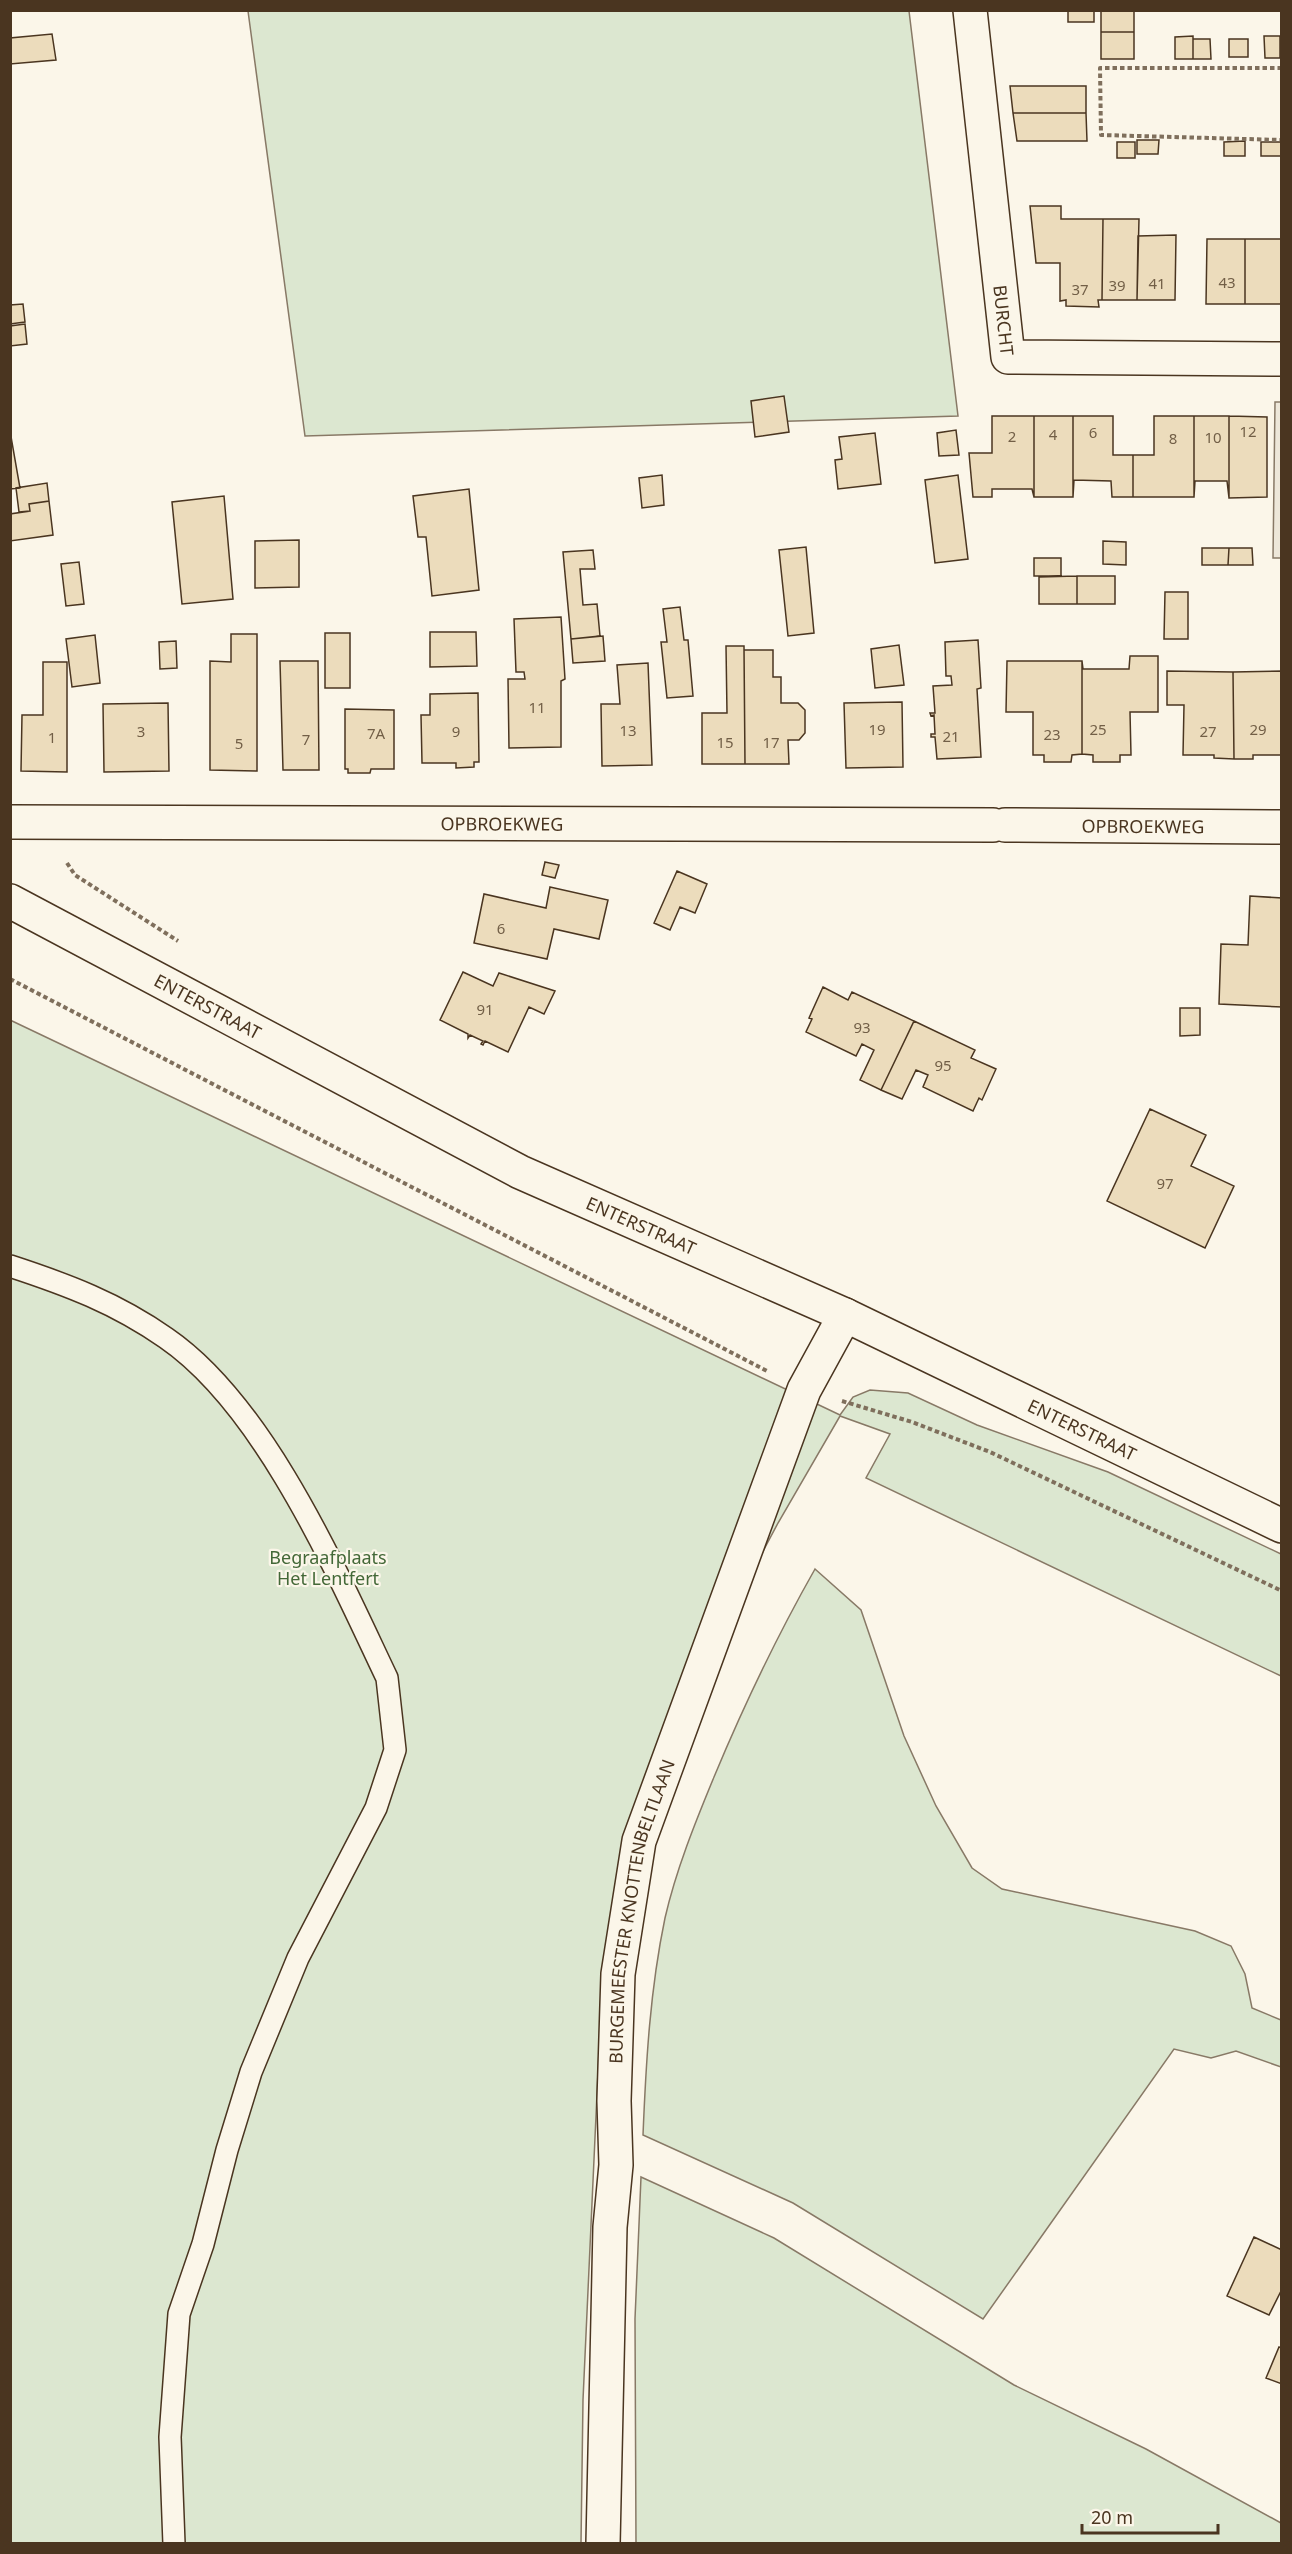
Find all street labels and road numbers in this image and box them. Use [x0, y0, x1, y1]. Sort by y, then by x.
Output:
street label: BURCHT [988, 284, 1020, 357]
street label: OPBROEKWEG [440, 811, 564, 836]
street label: OPBROEKWEG [1081, 814, 1205, 838]
street label: ENTERSTRAAT [150, 968, 265, 1044]
street label: ENTERSTRAAT [582, 1191, 700, 1260]
street label: ENTERSTRAAT [1024, 1393, 1140, 1466]
street label: BURGEMEESTER KNOTTENBELTLAAN [603, 1756, 680, 2064]

